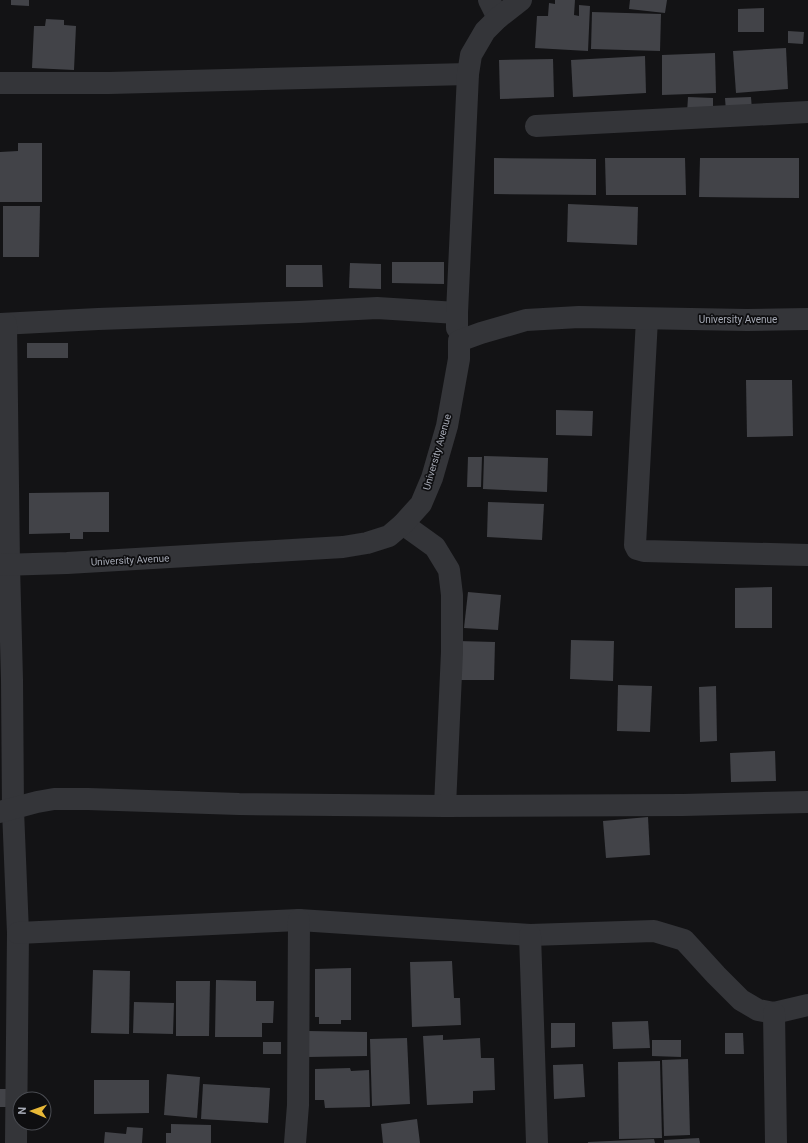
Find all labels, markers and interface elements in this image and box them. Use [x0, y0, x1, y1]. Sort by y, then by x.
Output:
street label: University Avenue [699, 314, 777, 325]
street label: University Avenue [421, 413, 453, 491]
street label: University Avenue [90, 552, 170, 568]
north arrow [12, 1091, 52, 1131]
text: N [16, 1106, 29, 1115]

